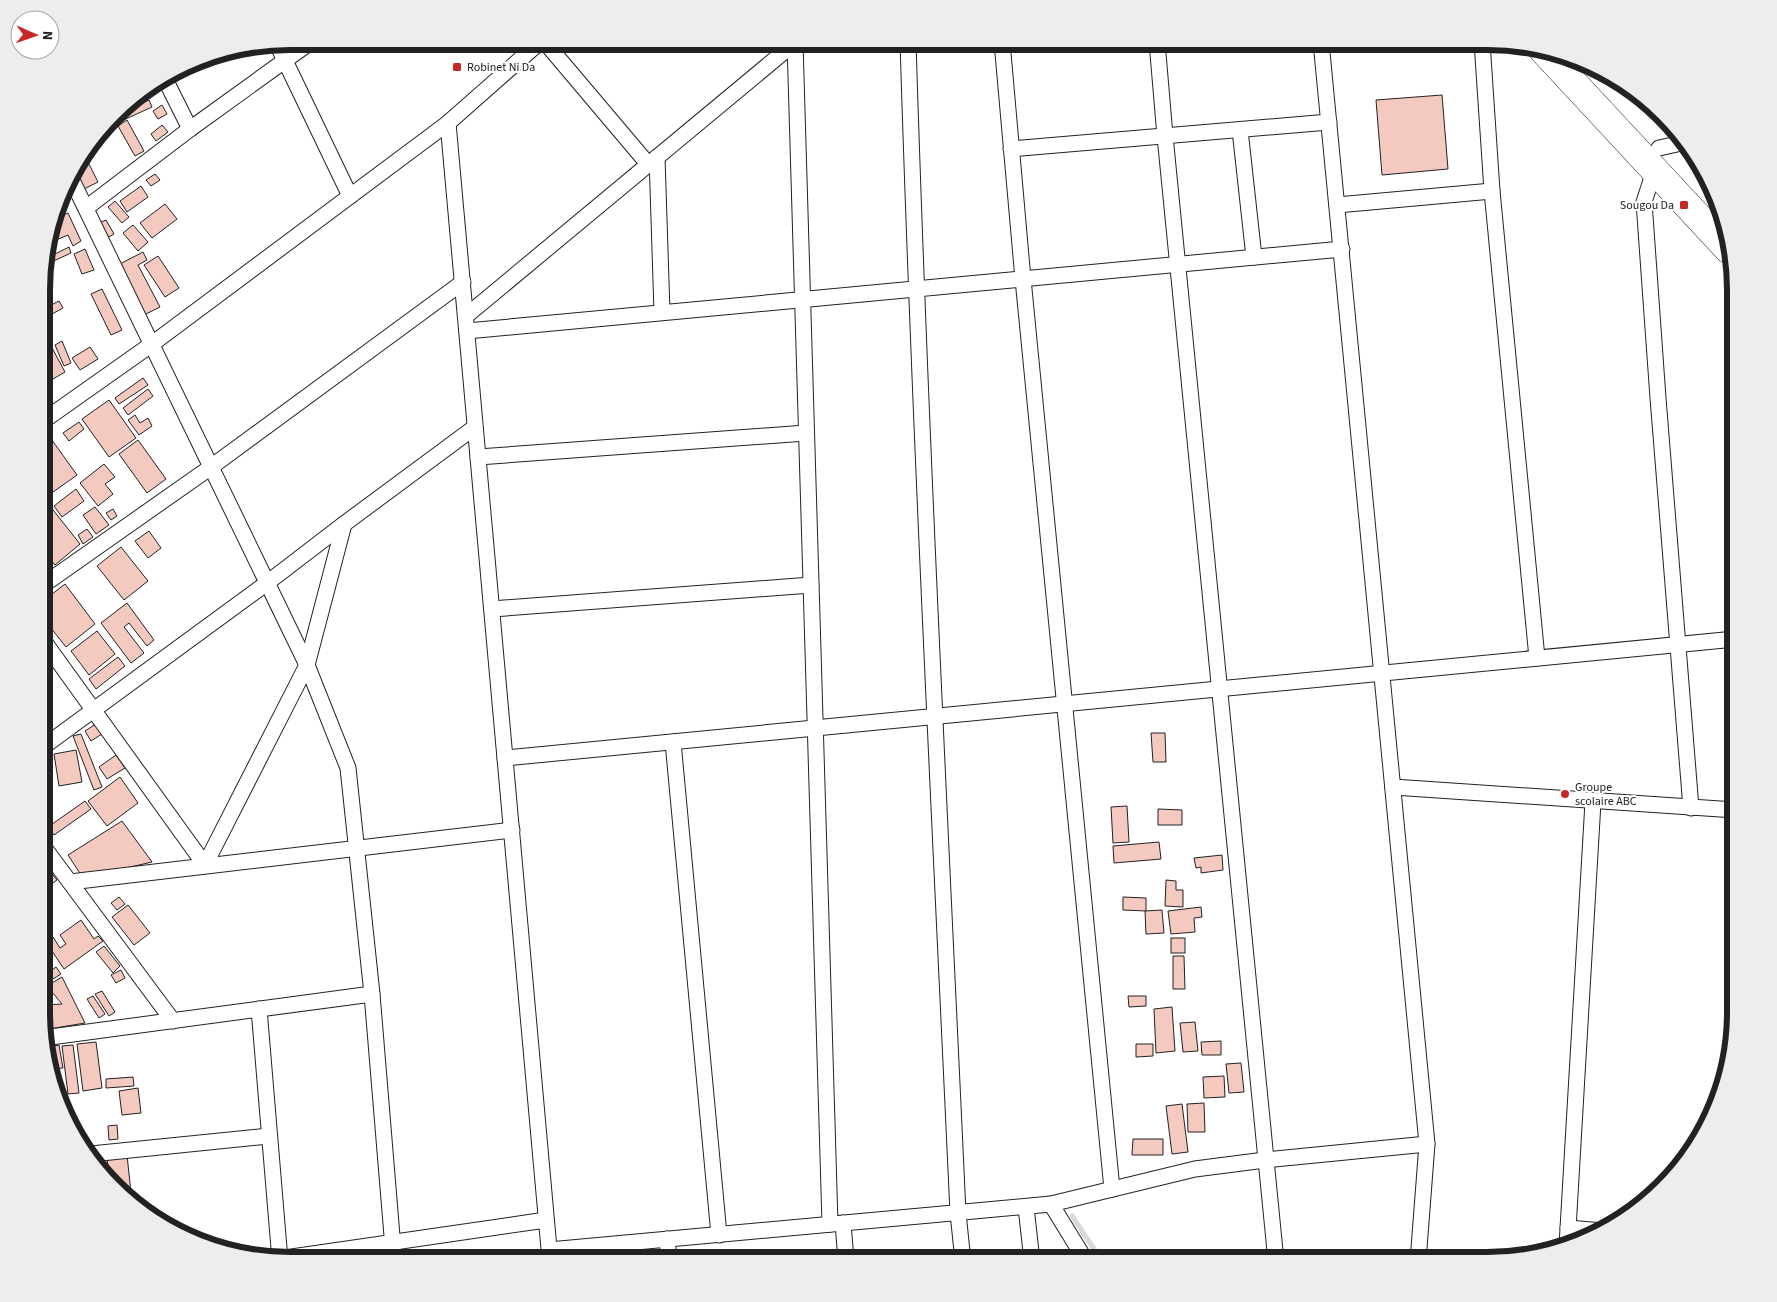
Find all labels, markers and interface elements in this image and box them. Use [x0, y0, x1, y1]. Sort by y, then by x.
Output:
north arrow [10, 10, 60, 60]
text: N [37, 30, 57, 40]
place label: Robinet Ni Da [467, 59, 535, 76]
marker: Robinet Ni Da [451, 61, 463, 73]
place label: Sougou Da [1620, 197, 1674, 214]
marker: Sougou Da [1678, 199, 1690, 211]
place label: Groupe scolaire ABC [1575, 779, 1637, 810]
marker: Groupe scolaire ABC [1559, 788, 1571, 800]

